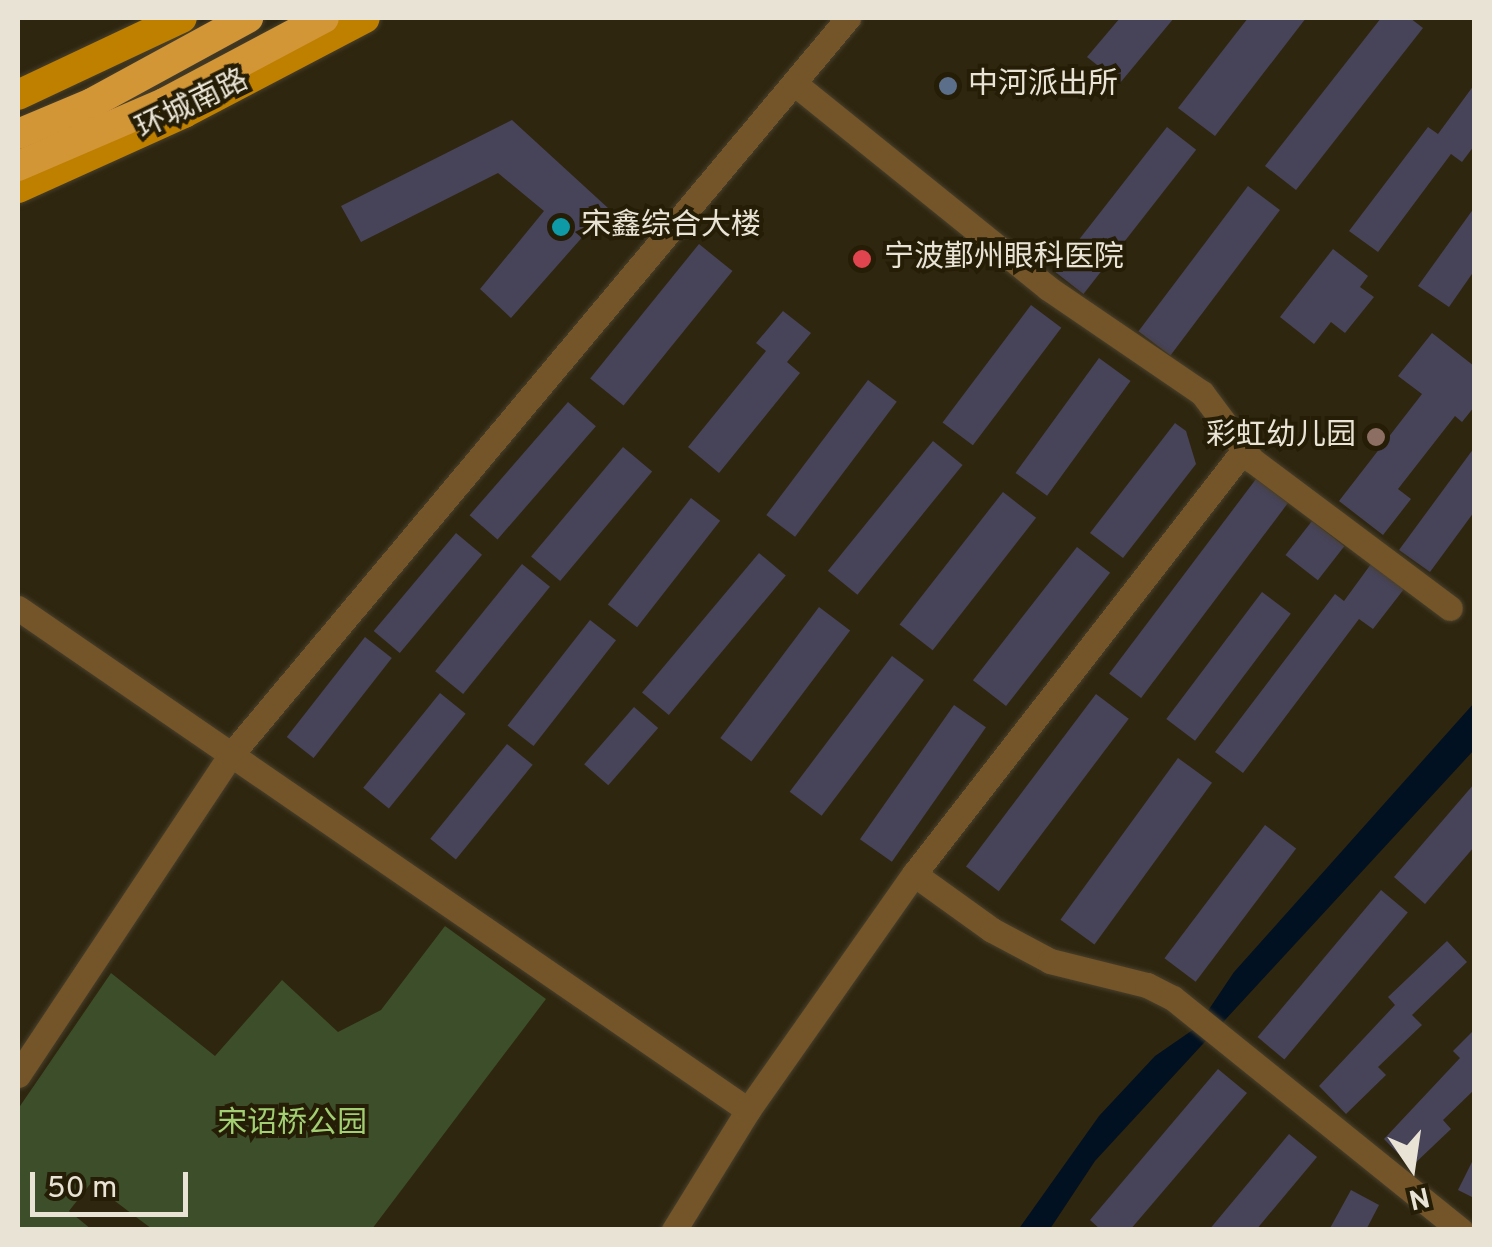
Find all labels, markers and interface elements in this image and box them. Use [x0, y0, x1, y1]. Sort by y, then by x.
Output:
street label: 环城南路 [131, 64, 255, 148]
place label: 中河派出所 [968, 68, 1118, 104]
marker: 中河派出所 [937, 75, 959, 97]
place label: 宋鑫综合大楼 [581, 209, 761, 245]
marker: 宋鑫综合大楼 [550, 216, 572, 238]
place label: 宁波鄞州眼科医院 [884, 241, 1124, 277]
marker: 宁波鄞州眼科医院 [849, 246, 875, 272]
place label: 彩虹幼儿园 [1206, 419, 1356, 455]
marker: 彩虹幼儿园 [1365, 426, 1387, 448]
park label: 宋诏桥公园 [217, 1107, 367, 1143]
north arrow [1362, 1117, 1462, 1217]
scale bar [35, 1152, 192, 1214]
text: 50 m [47, 1171, 117, 1208]
text: N [1405, 1176, 1433, 1216]

